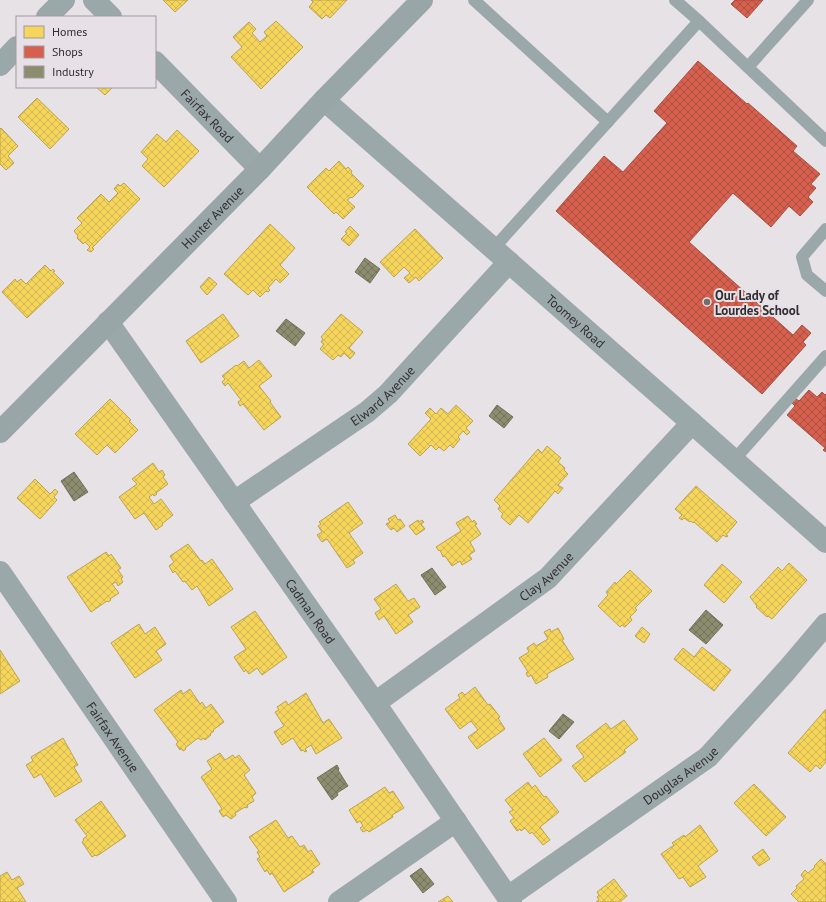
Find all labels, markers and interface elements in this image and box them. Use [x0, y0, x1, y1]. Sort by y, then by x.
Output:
legend [16, 16, 156, 88]
text: Homes [52, 24, 87, 39]
text: Shops [52, 44, 83, 59]
text: Industry [52, 64, 94, 79]
street label: Fairfax Road [177, 85, 237, 146]
street label: Hunter Avenue [178, 182, 248, 253]
place label: Our Lady of Lourdes School [715, 287, 800, 319]
street label: Toomey Road [542, 291, 608, 352]
marker: Our Lady of Lourdes School [702, 297, 712, 307]
street label: Elward Avenue [347, 362, 419, 430]
street label: Clay Avenue [516, 548, 577, 605]
street label: Cadman Road [281, 575, 339, 647]
street label: Fairfax Avenue [82, 699, 143, 776]
street label: Douglas Avenue [640, 743, 722, 809]

